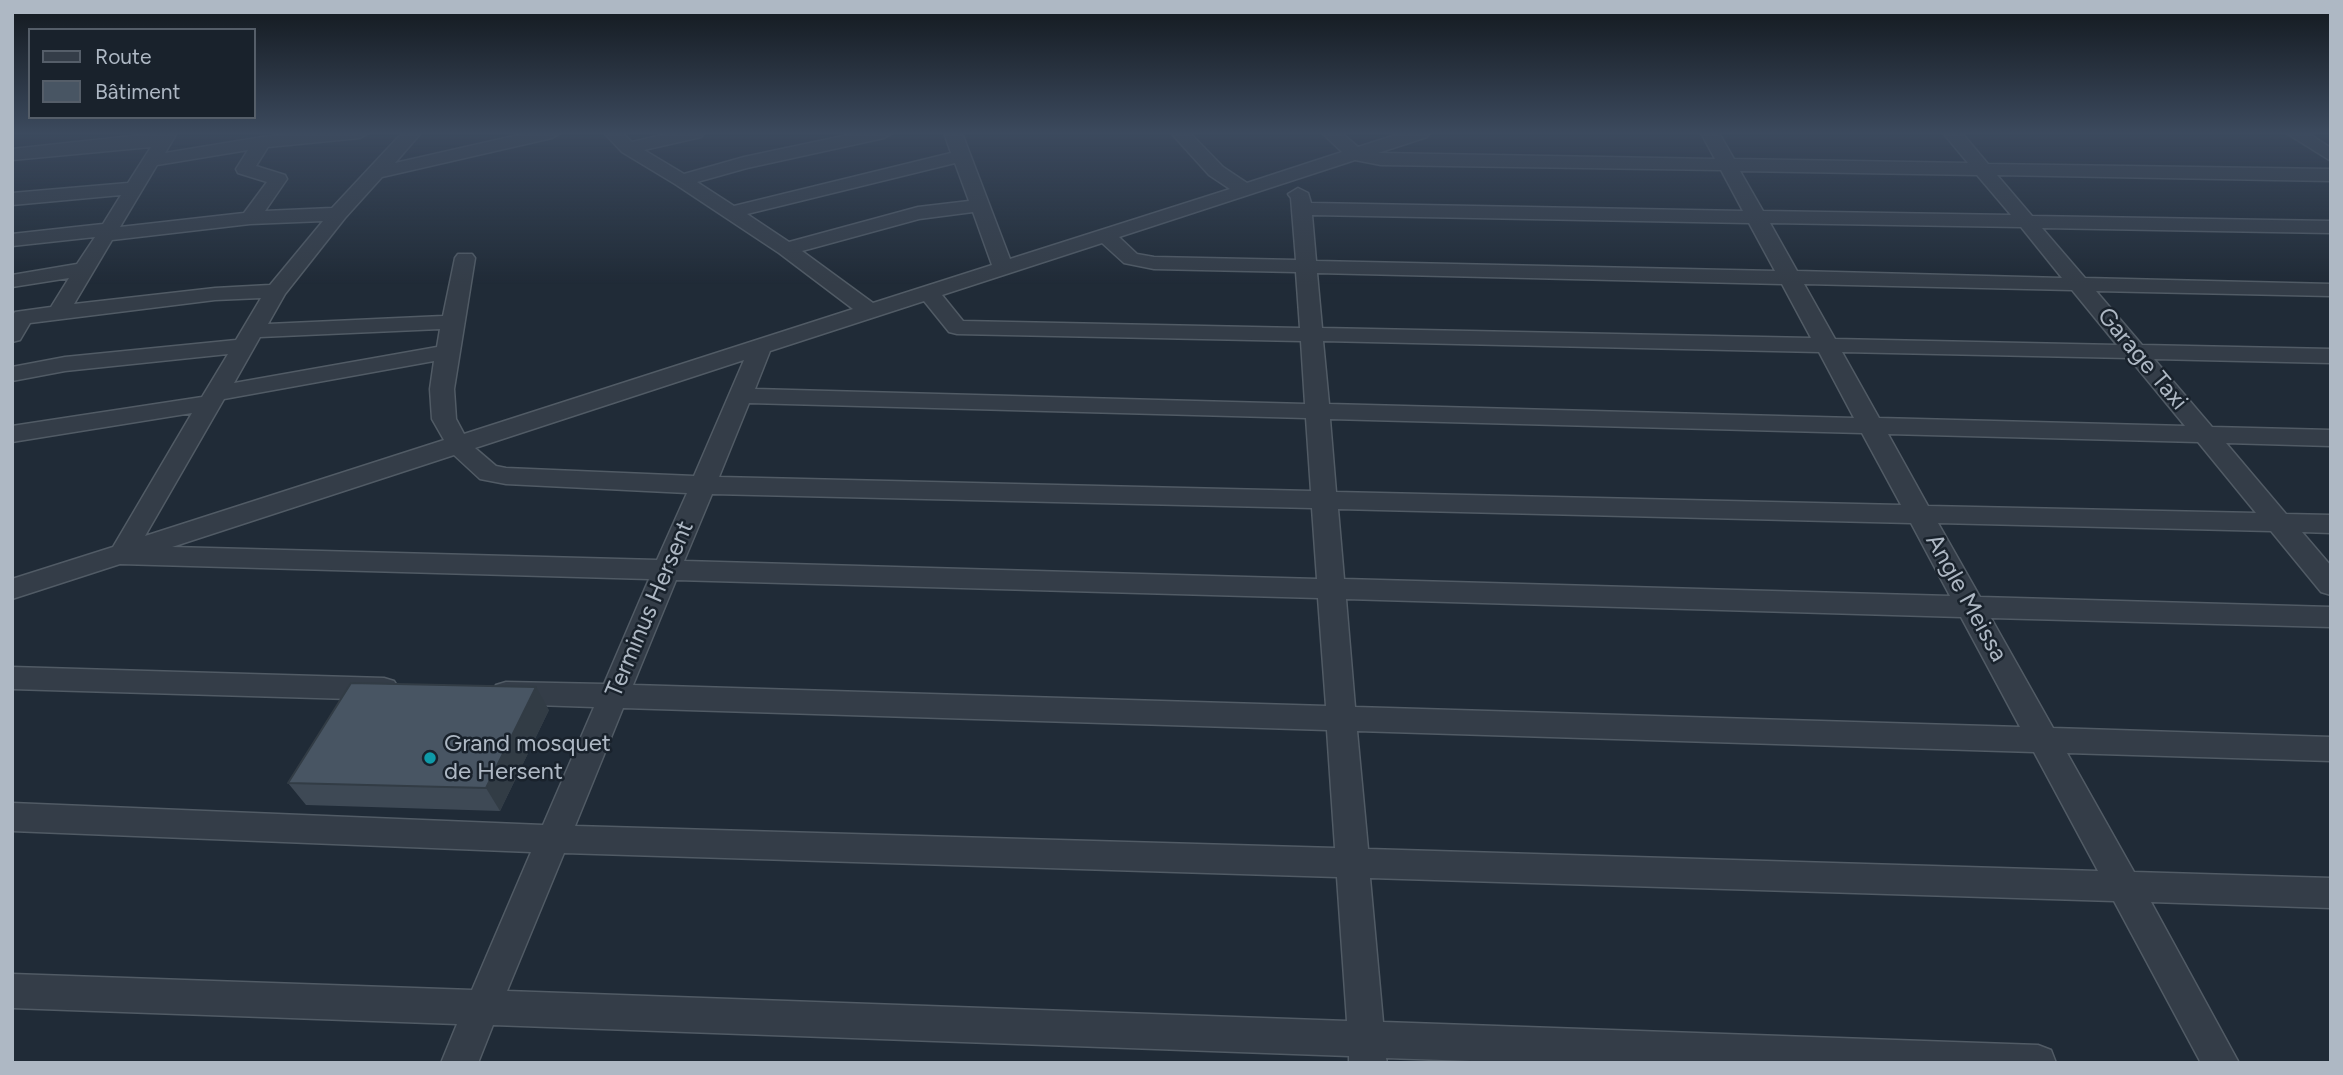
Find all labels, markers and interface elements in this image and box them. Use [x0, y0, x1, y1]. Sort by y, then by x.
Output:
legend [28, 28, 256, 119]
text: Route [95, 44, 151, 69]
text: Bâtiment [95, 79, 180, 104]
street label: Garage Taxi [2091, 302, 2193, 416]
street label: Terminus Hersent [600, 516, 700, 702]
street label: Angle Meissa [1919, 529, 2013, 667]
place label: Grand mosquet de Hersent [444, 730, 611, 786]
marker: Grand mosquet de Hersent [422, 750, 438, 766]

